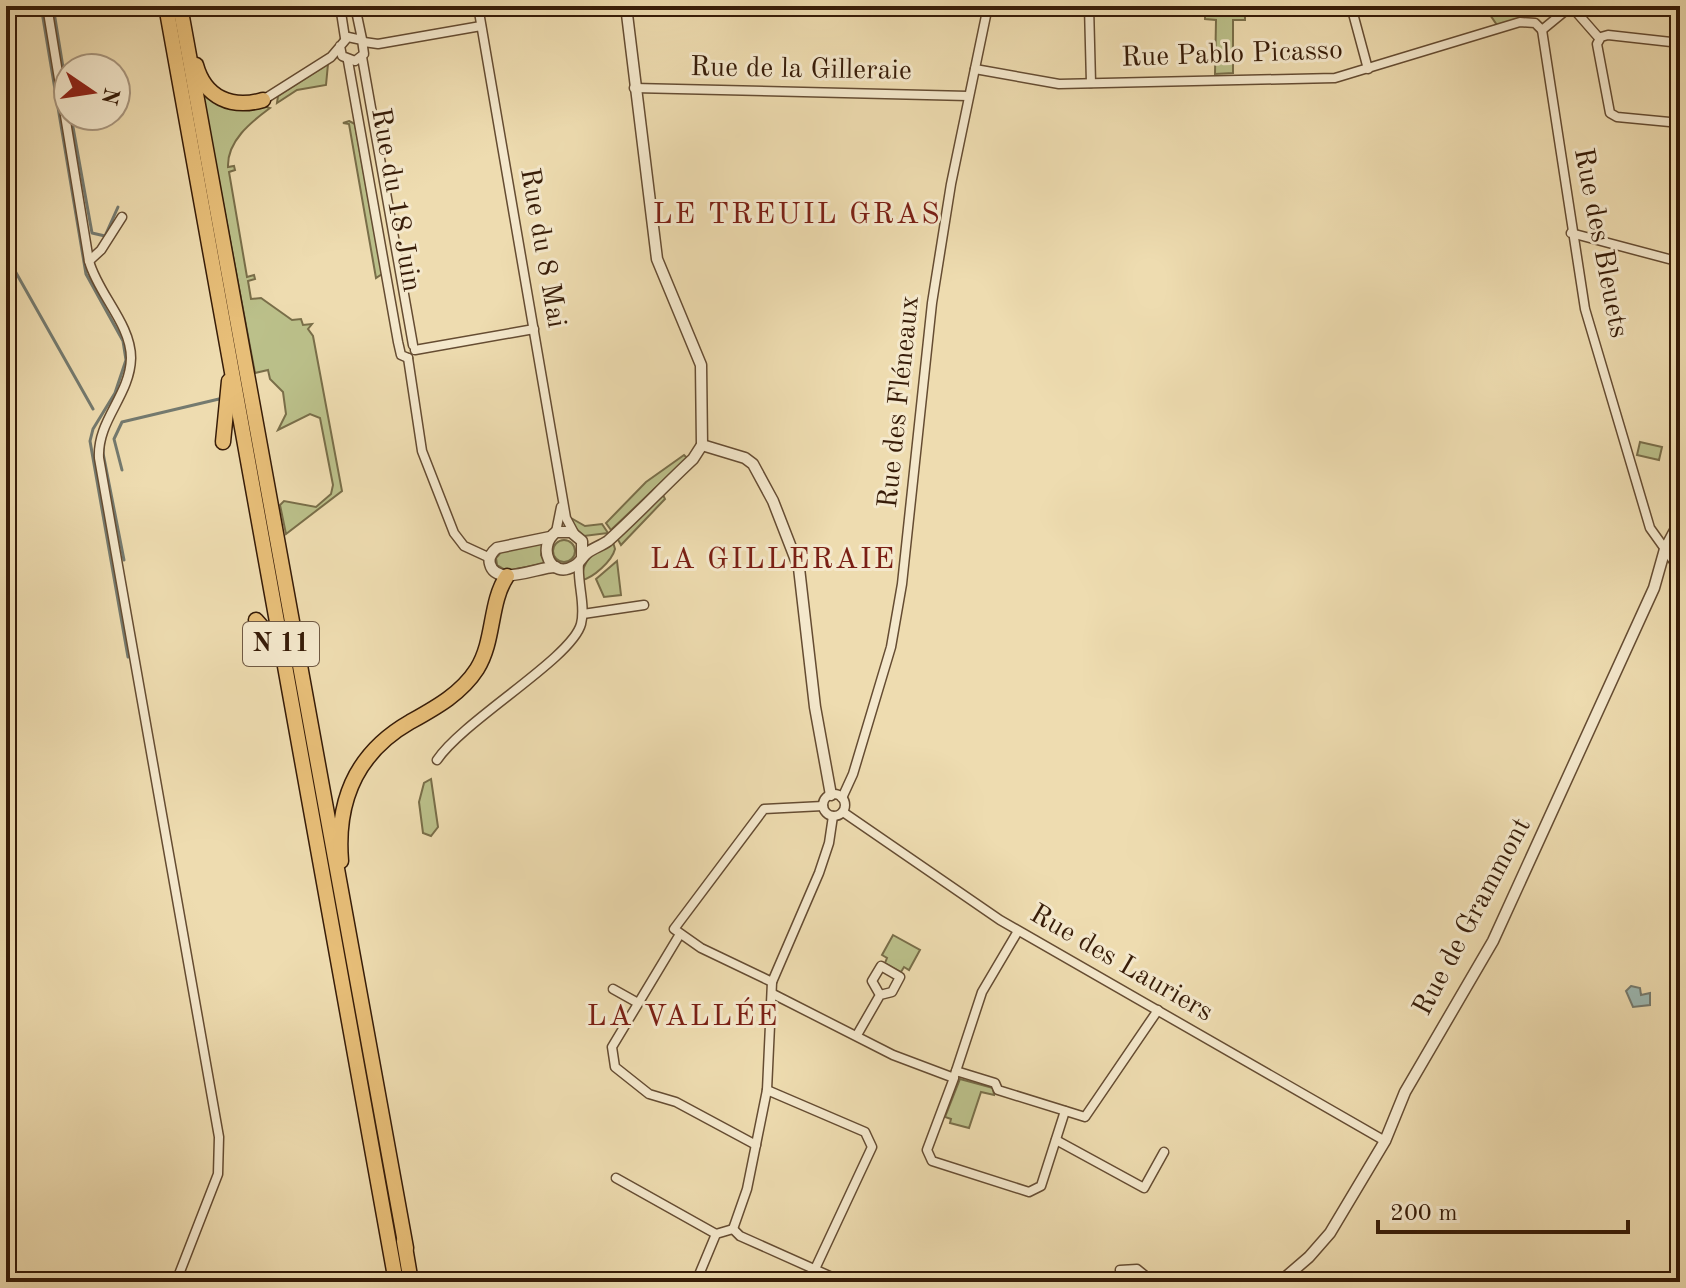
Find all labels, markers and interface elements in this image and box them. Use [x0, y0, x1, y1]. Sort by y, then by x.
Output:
street label: Rue Pablo Picasso [1121, 37, 1343, 73]
north arrow [52, 52, 132, 132]
street label: Rue de la Gilleraie [690, 54, 912, 86]
text: N [97, 85, 122, 107]
street label: Rue du 18 Juin [365, 106, 425, 294]
street label: Rue des Bleuets [1568, 146, 1632, 340]
street label: Rue du 8 Mai [514, 166, 570, 330]
district label: LE TREUIL GRAS [652, 200, 942, 230]
street label: Rue des Fléneaux [875, 294, 925, 510]
district label: LA GILLERAIE [650, 545, 896, 575]
road number: N 11 [243, 622, 319, 666]
street label: Rue de Grammont [1409, 813, 1537, 1021]
street label: Rue des Lauriers [1025, 900, 1217, 1028]
district label: LA VALLÉE [587, 997, 779, 1032]
scale bar [1378, 1184, 1628, 1234]
text: 200 m [1390, 1202, 1458, 1226]

